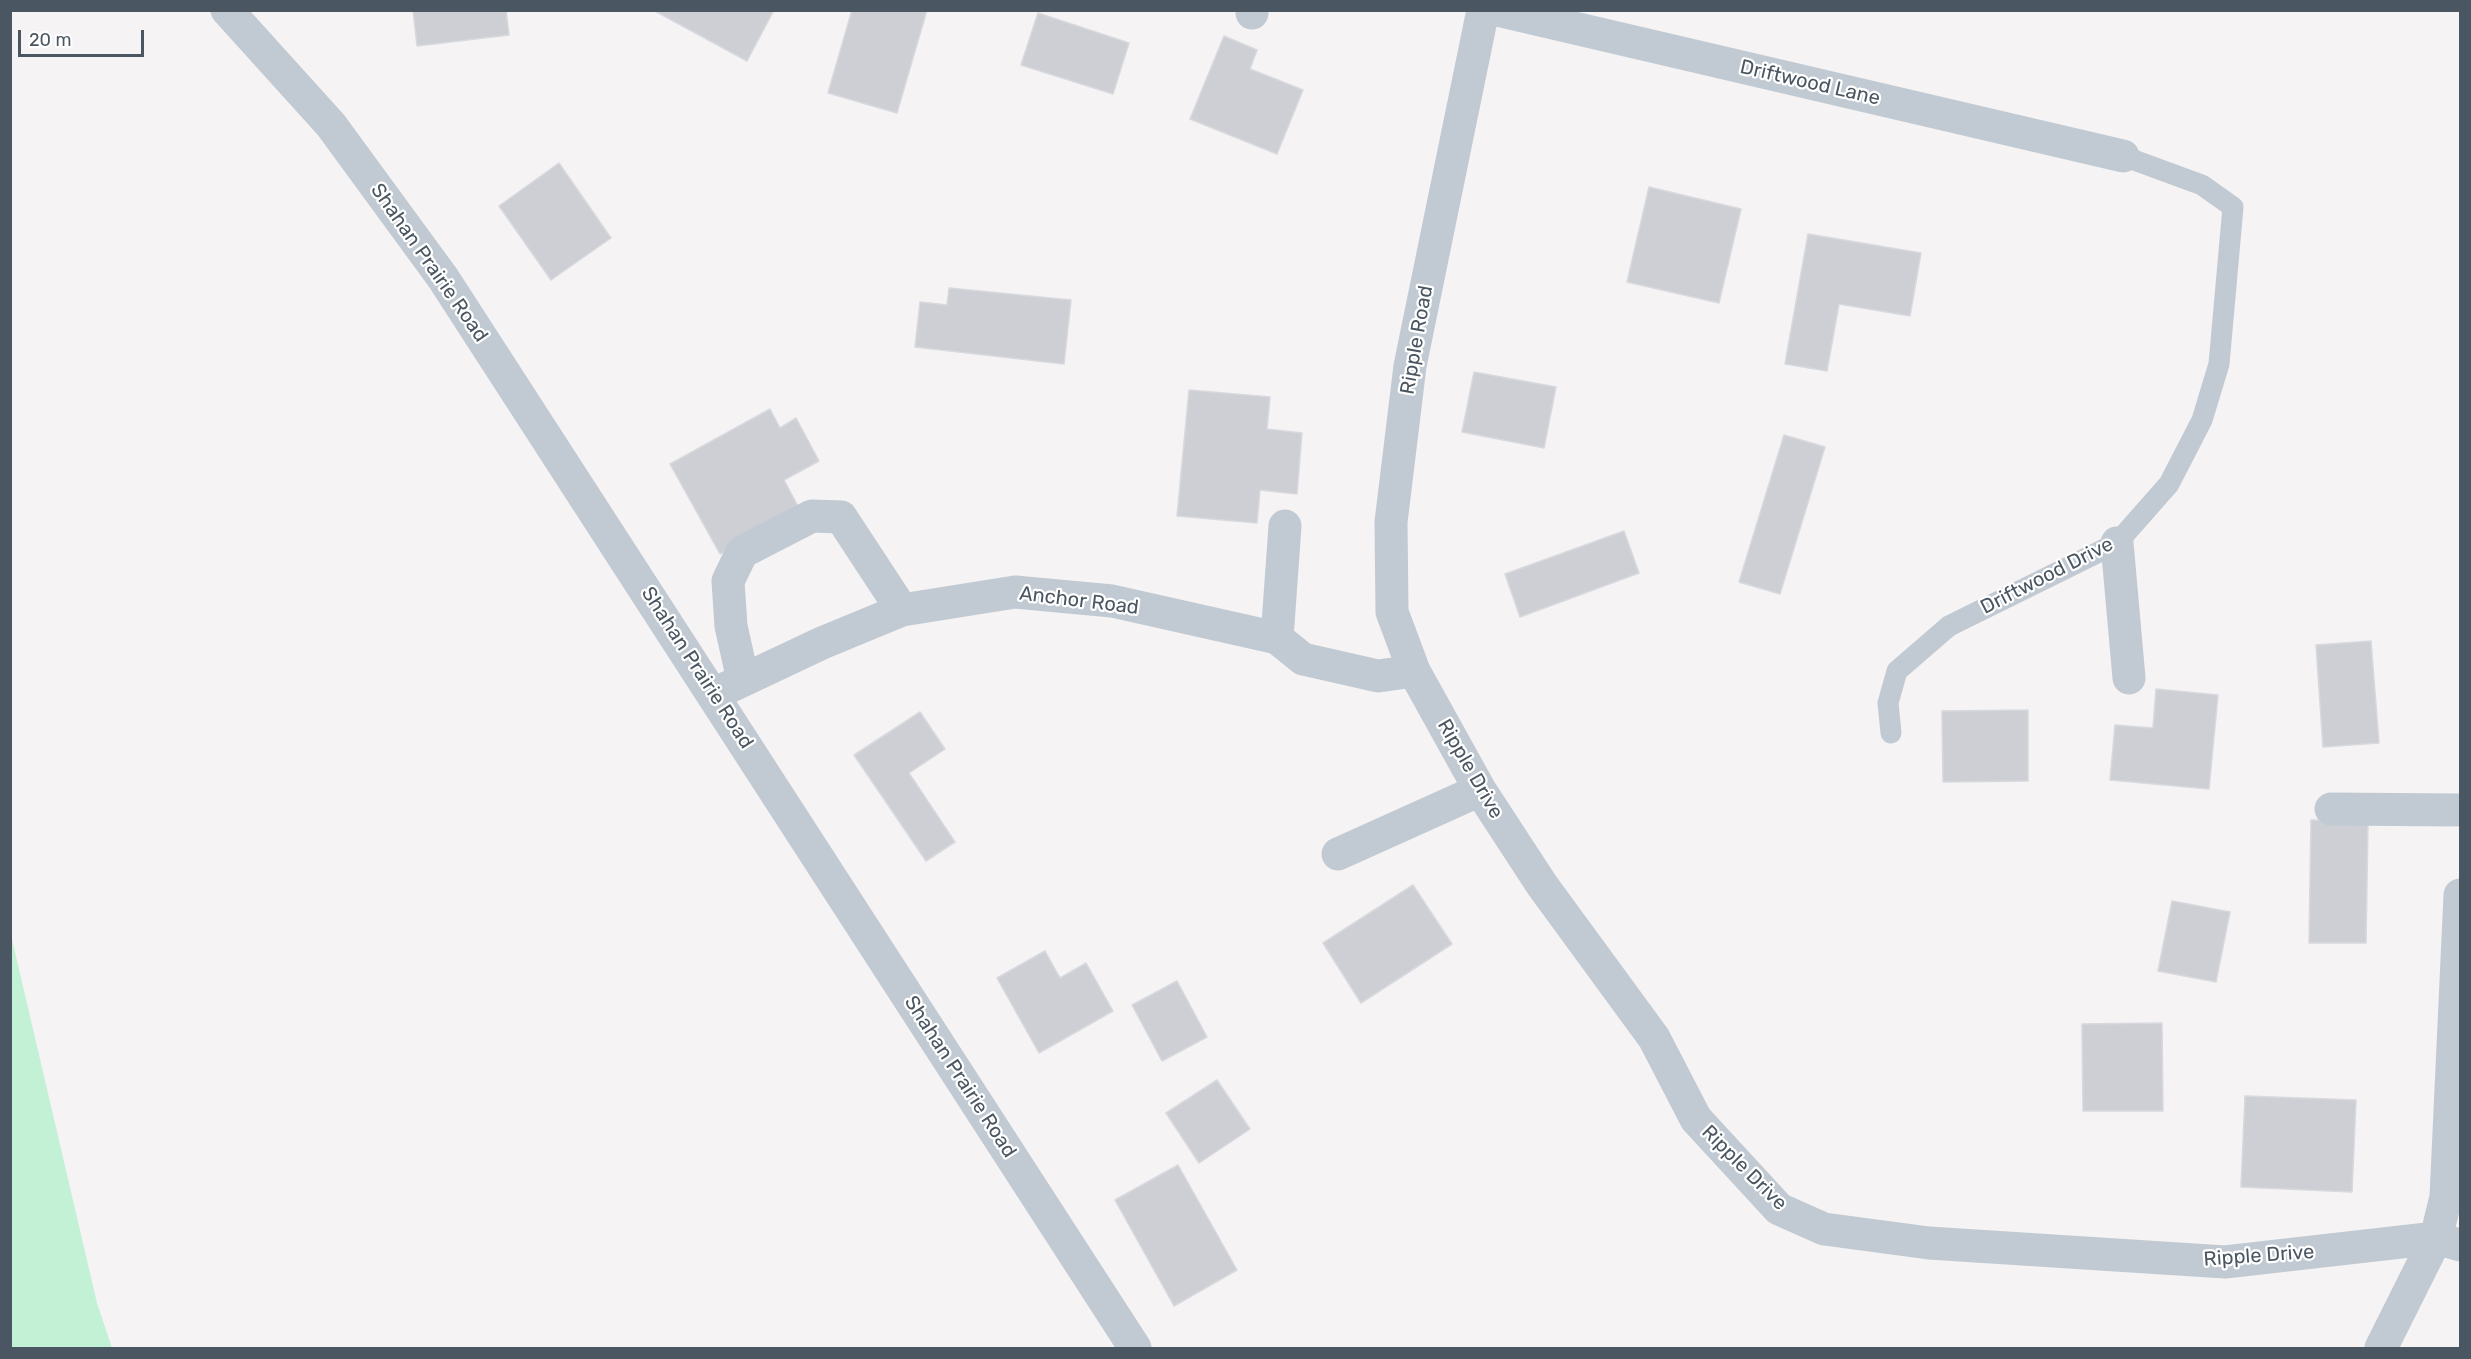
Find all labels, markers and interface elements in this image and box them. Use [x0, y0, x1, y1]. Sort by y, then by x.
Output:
scale bar [21, 18, 147, 56]
text: 20 m [29, 29, 71, 51]
street label: Driftwood Lane [1738, 55, 1882, 111]
street label: Shahan Prairie Road [365, 179, 493, 347]
street label: Ripple Road [1396, 284, 1438, 396]
street label: Driftwood Drive [1977, 532, 2117, 620]
street label: Anchor Road [1018, 582, 1140, 620]
street label: Shahan Prairie Road [636, 583, 758, 753]
street label: Ripple Drive [1432, 715, 1508, 823]
street label: Shahan Prairie Road [899, 992, 1021, 1162]
street label: Ripple Drive [1696, 1120, 1792, 1216]
street label: Ripple Drive [2203, 1240, 2315, 1272]

